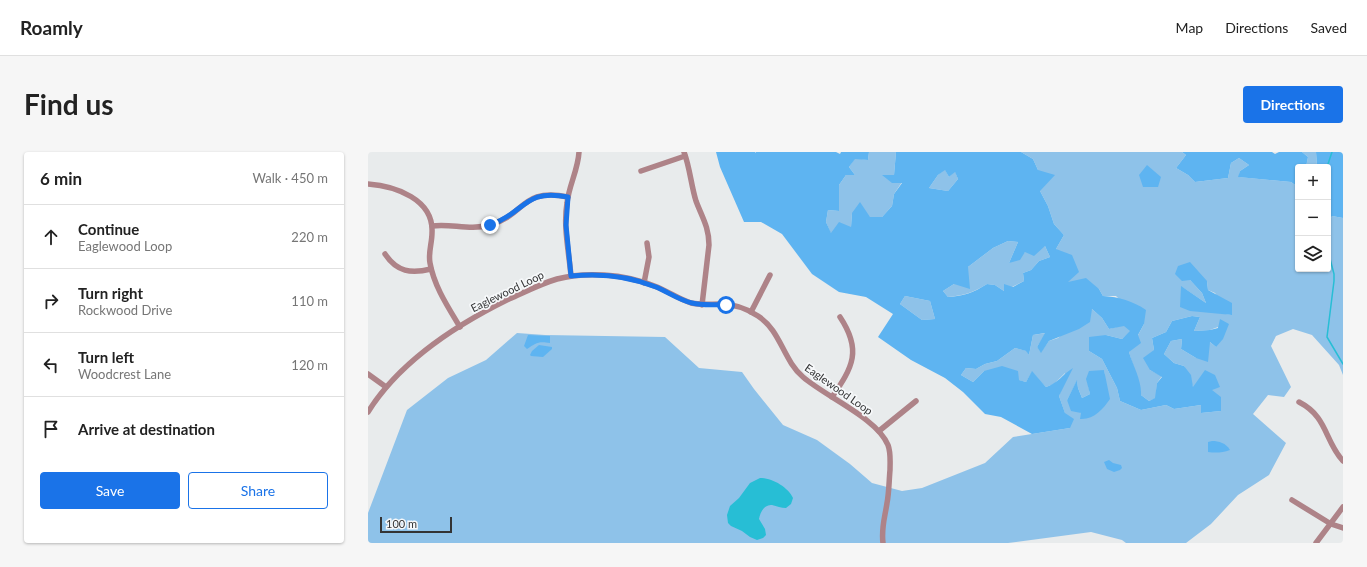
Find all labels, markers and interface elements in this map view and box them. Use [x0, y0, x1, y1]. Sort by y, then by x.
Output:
text: Roamly [20, 16, 83, 39]
text: Map [1176, 19, 1203, 36]
text: Directions [1225, 19, 1288, 36]
text: Saved [1310, 19, 1347, 36]
button: Directions [1243, 86, 1343, 123]
text: Find us [24, 87, 114, 121]
map controls [1295, 164, 1331, 272]
button: + [1295, 164, 1331, 200]
text: 6 min [40, 168, 82, 189]
text: Walk · 450 m [252, 170, 328, 186]
button: − [1295, 200, 1331, 236]
route end [481, 216, 499, 234]
text: Continue [78, 220, 139, 238]
icon: ahead [40, 226, 62, 248]
text: 220 m [291, 229, 328, 245]
button: layers [1295, 236, 1331, 272]
text: Eaglewood Loop [78, 238, 172, 254]
street label: Eaglewood Loop [468, 268, 546, 314]
text: Turn right [78, 284, 143, 302]
icon: right [40, 290, 62, 312]
text: 110 m [291, 293, 328, 309]
route start [717, 296, 735, 314]
text: Rockwood Drive [78, 302, 172, 318]
text: Turn left [78, 348, 134, 366]
icon: left [40, 354, 62, 376]
text: 120 m [291, 357, 328, 373]
street label: Eaglewood Loop [803, 361, 875, 417]
text: Woodcrest Lane [78, 366, 171, 382]
icon: arrive [40, 418, 62, 440]
text: Arrive at destination [78, 420, 215, 438]
button: Save [40, 472, 180, 509]
button: Share [188, 472, 328, 509]
scale bar [380, 515, 452, 534]
text: 100 m [386, 517, 417, 530]

